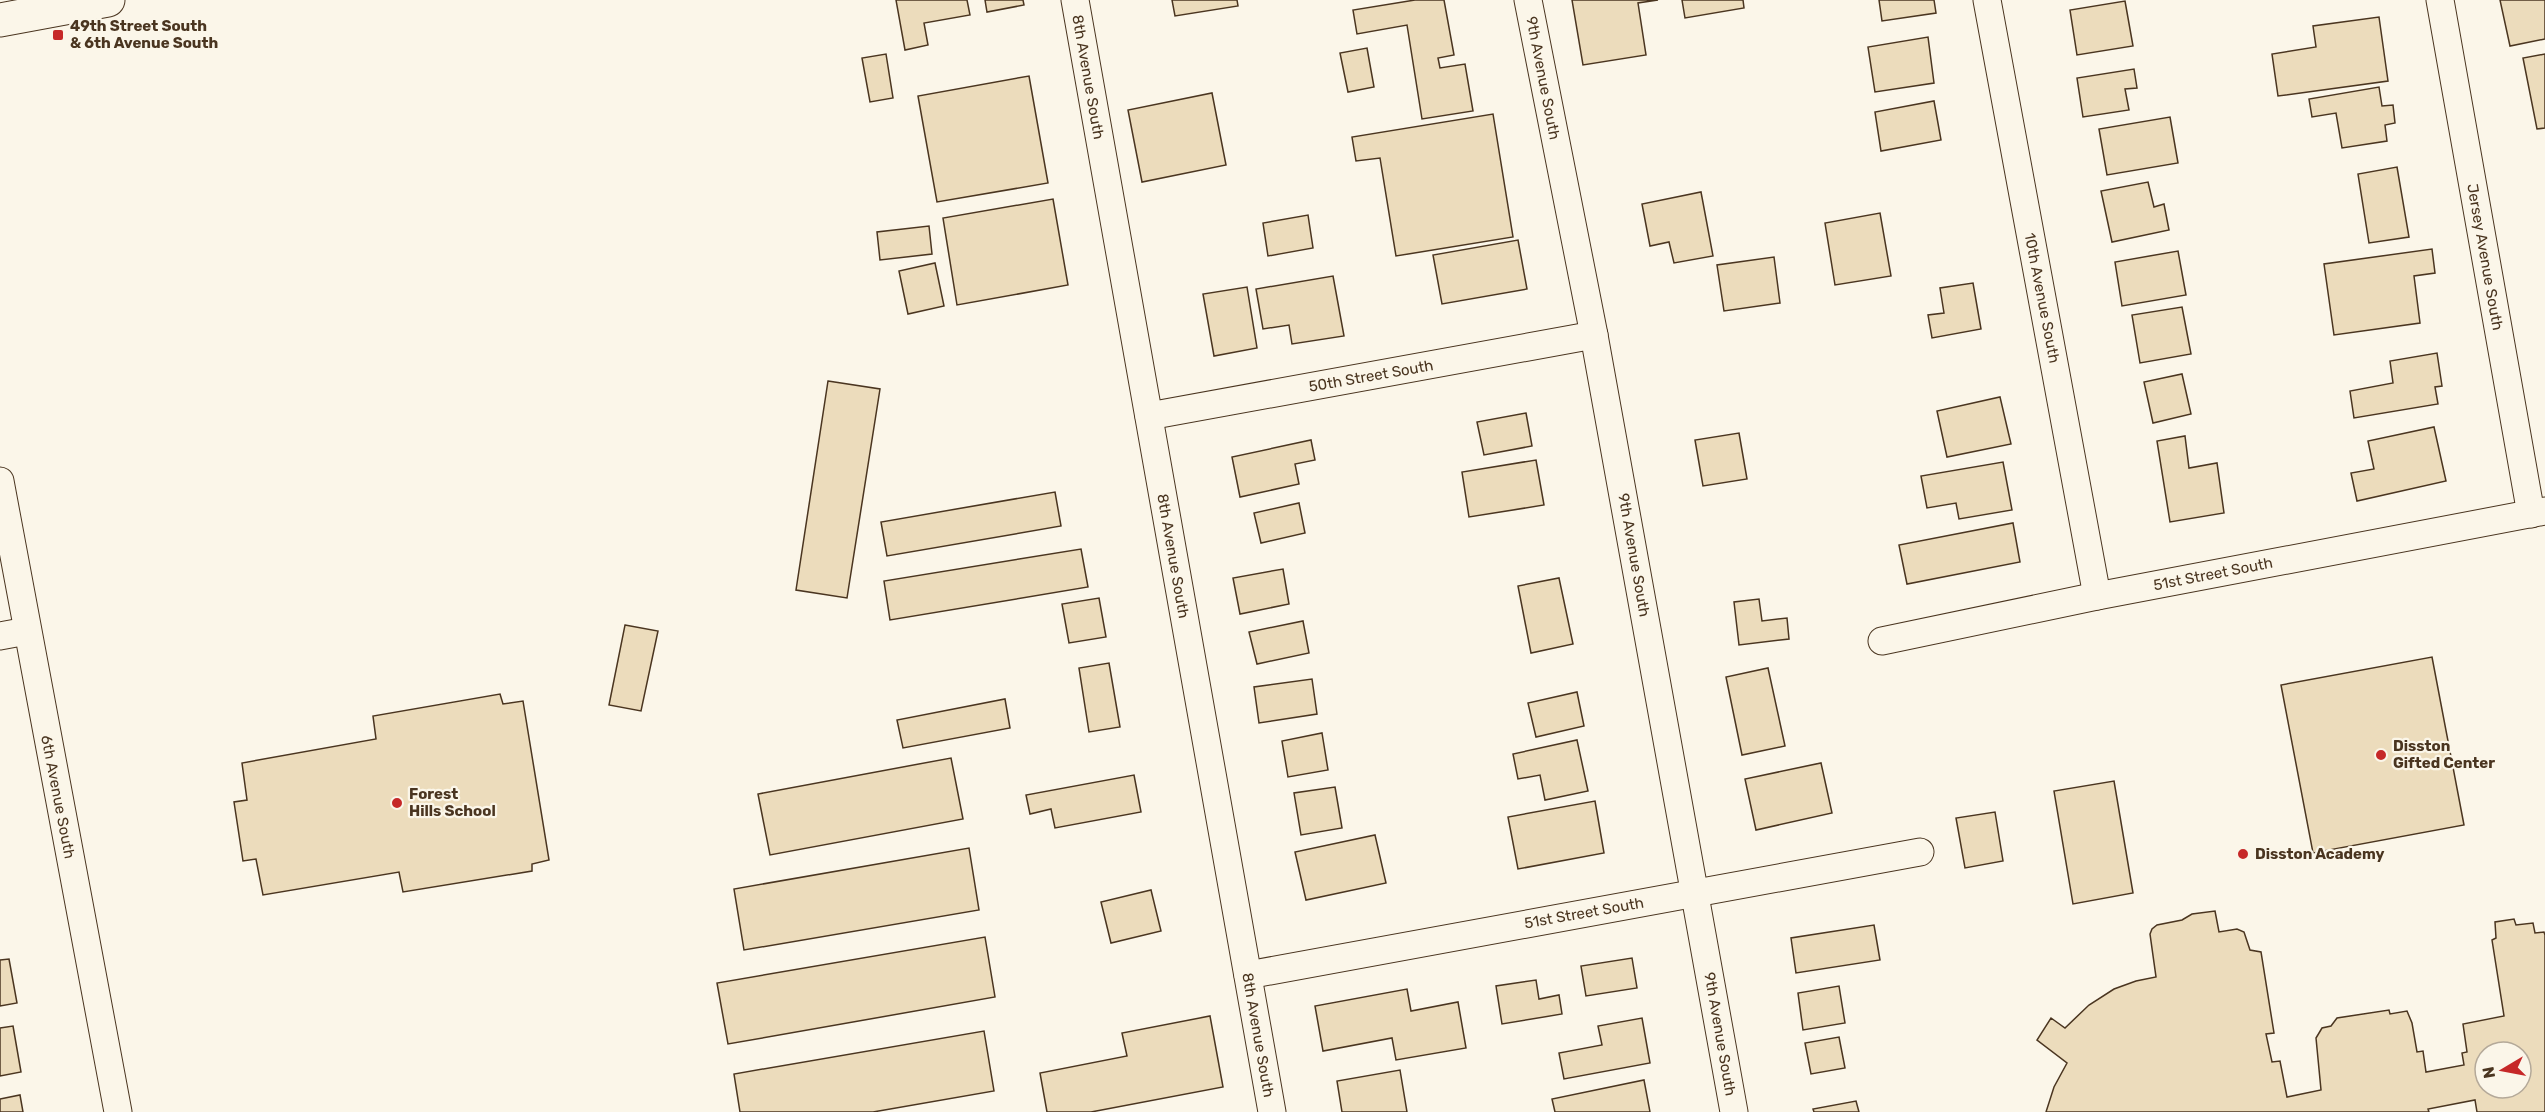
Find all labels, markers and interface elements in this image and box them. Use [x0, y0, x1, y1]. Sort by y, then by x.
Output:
street label: 8th Avenue South [1068, 13, 1108, 141]
street label: 9th Avenue South [1522, 15, 1564, 141]
place label: 49th Street South & 6th Avenue South [70, 17, 218, 52]
marker: 49th Street South & 6th Avenue South [51, 28, 65, 42]
street label: Jersey Avenue South [2463, 182, 2507, 332]
street label: 10th Avenue South [2021, 231, 2063, 365]
street label: 50th Street South [1307, 356, 1435, 396]
street label: 8th Avenue South [1153, 492, 1193, 620]
street label: 9th Avenue South [1614, 492, 1654, 618]
street label: 51st Street South [2152, 554, 2274, 594]
street label: 6th Avenue South [37, 734, 79, 860]
place label: Disston Gifted Center [2393, 737, 2495, 772]
marker: Disston Gifted Center [2374, 748, 2388, 762]
place label: Forest Hills School [409, 785, 496, 820]
marker: Forest Hills School [390, 796, 404, 810]
place label: Disston Academy [2255, 845, 2384, 863]
marker: Disston Academy [2236, 847, 2250, 861]
street label: 51st Street South [1523, 894, 1645, 932]
street label: 8th Avenue South [1238, 971, 1278, 1099]
street label: 9th Avenue South [1700, 971, 1740, 1097]
north arrow [2473, 1040, 2533, 1100]
text: N [2478, 1065, 2499, 1080]

